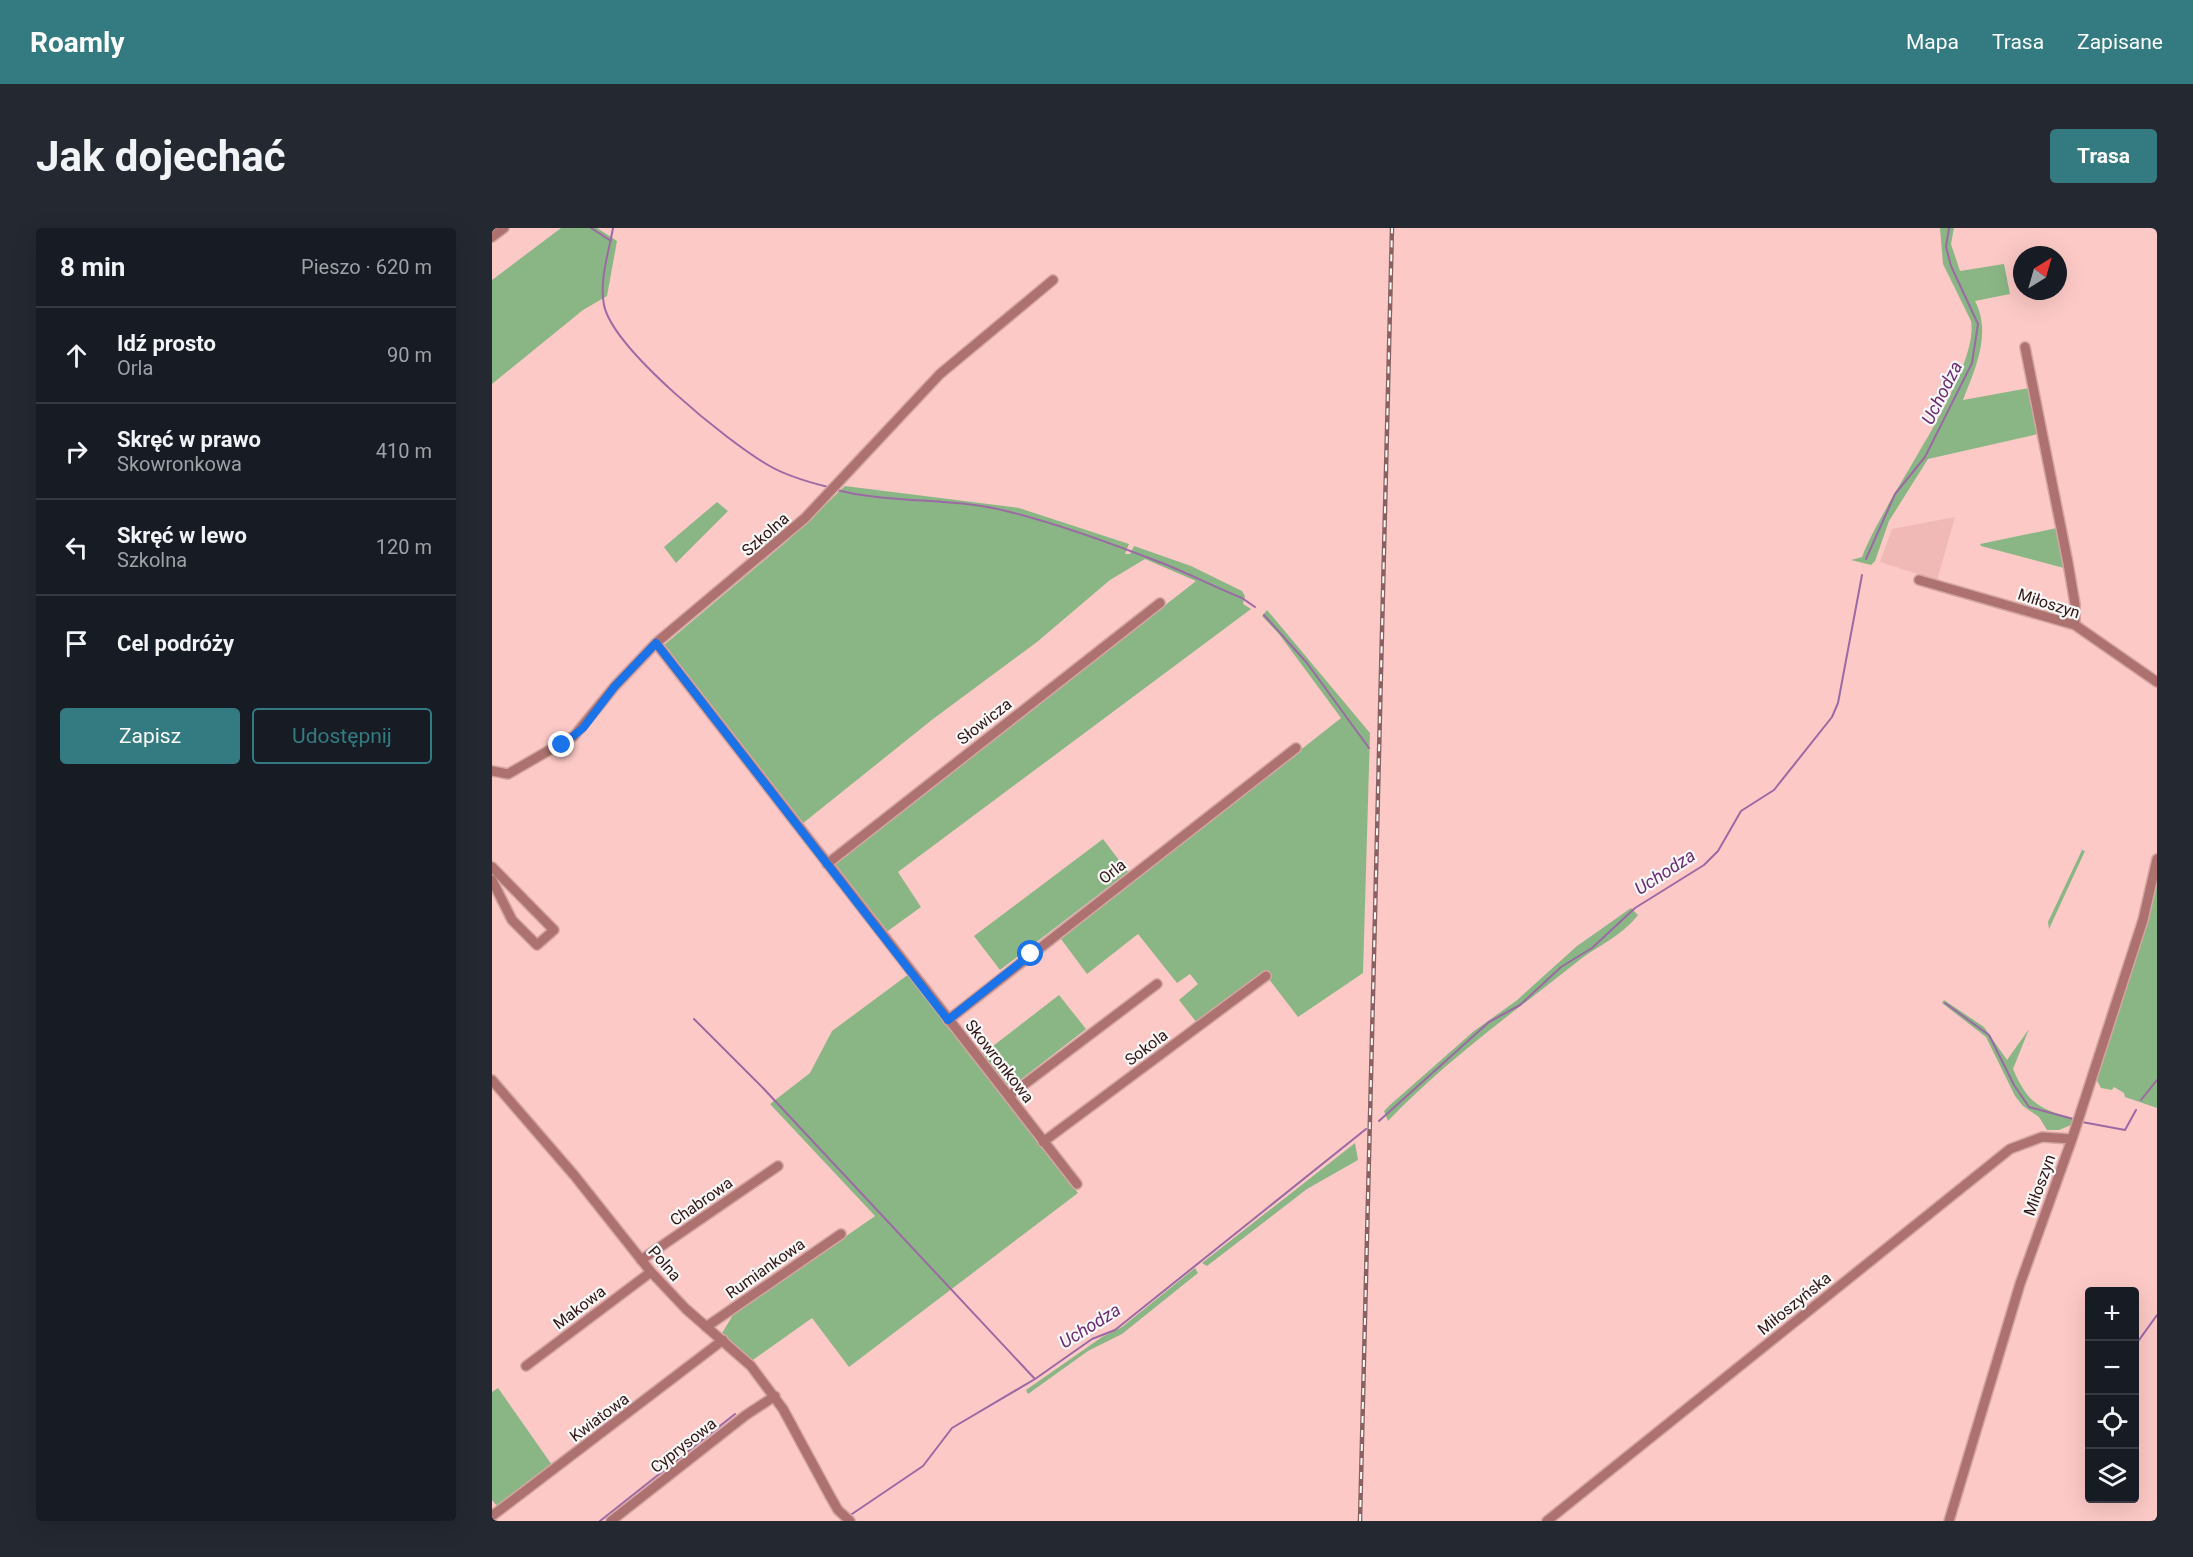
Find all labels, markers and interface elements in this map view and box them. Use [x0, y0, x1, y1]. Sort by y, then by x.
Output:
text: Roamly [30, 26, 125, 59]
text: Mapa [1906, 30, 1959, 54]
text: Trasa [1992, 30, 2044, 54]
text: Zapisane [2077, 30, 2163, 54]
button: Trasa [2050, 129, 2157, 183]
text: Jak dojechać [36, 132, 286, 181]
north arrow [2013, 246, 2067, 300]
text: 8 min [60, 252, 125, 282]
text: Pieszo · 620 m [301, 255, 432, 279]
text: Idź prosto [117, 331, 216, 356]
icon: ahead [60, 339, 93, 372]
text: 90 m [387, 343, 432, 367]
text: Orla [117, 356, 153, 380]
water label: Uchodza [1917, 358, 1966, 428]
text: Skręć w prawo [117, 427, 261, 452]
icon: right [60, 435, 93, 468]
text: 410 m [376, 439, 432, 463]
text: Skowronkowa [117, 452, 242, 476]
street label: Szkolna [738, 509, 793, 560]
text: Skręć w lewo [117, 523, 247, 548]
icon: left [60, 531, 93, 564]
text: 120 m [376, 535, 432, 559]
text: Szkolna [117, 548, 187, 572]
street label: Miłoszyn [2016, 585, 2082, 622]
icon: arrive [60, 627, 93, 660]
text: Cel podróży [117, 631, 234, 656]
street label: Słowicza [953, 694, 1015, 749]
button: Zapisz [60, 708, 240, 764]
button: Udostępnij [252, 708, 432, 764]
route end [548, 731, 574, 757]
water label: Uchodza [1630, 844, 1699, 899]
street label: Orla [1095, 855, 1130, 888]
route start [1017, 940, 1043, 966]
street label: Skowronkowa [961, 1016, 1038, 1107]
street label: Sokola [1121, 1025, 1171, 1070]
street label: Miłoszyn [2020, 1152, 2059, 1218]
street label: Chabrowa [666, 1173, 736, 1230]
street label: Rumiankowa [722, 1234, 808, 1303]
street label: Polna [644, 1242, 685, 1285]
street label: Miłoszyńska [1754, 1268, 1835, 1339]
street label: Makowa [549, 1282, 609, 1333]
map controls [2085, 1287, 2139, 1503]
button: + [2085, 1287, 2139, 1341]
water label: Uchodza [1055, 1299, 1124, 1353]
button: − [2085, 1341, 2139, 1395]
street label: Kwiatowa [566, 1389, 633, 1446]
button: locate [2085, 1395, 2139, 1449]
street label: Cyprysowa [647, 1414, 720, 1477]
button: layers [2085, 1449, 2139, 1503]

